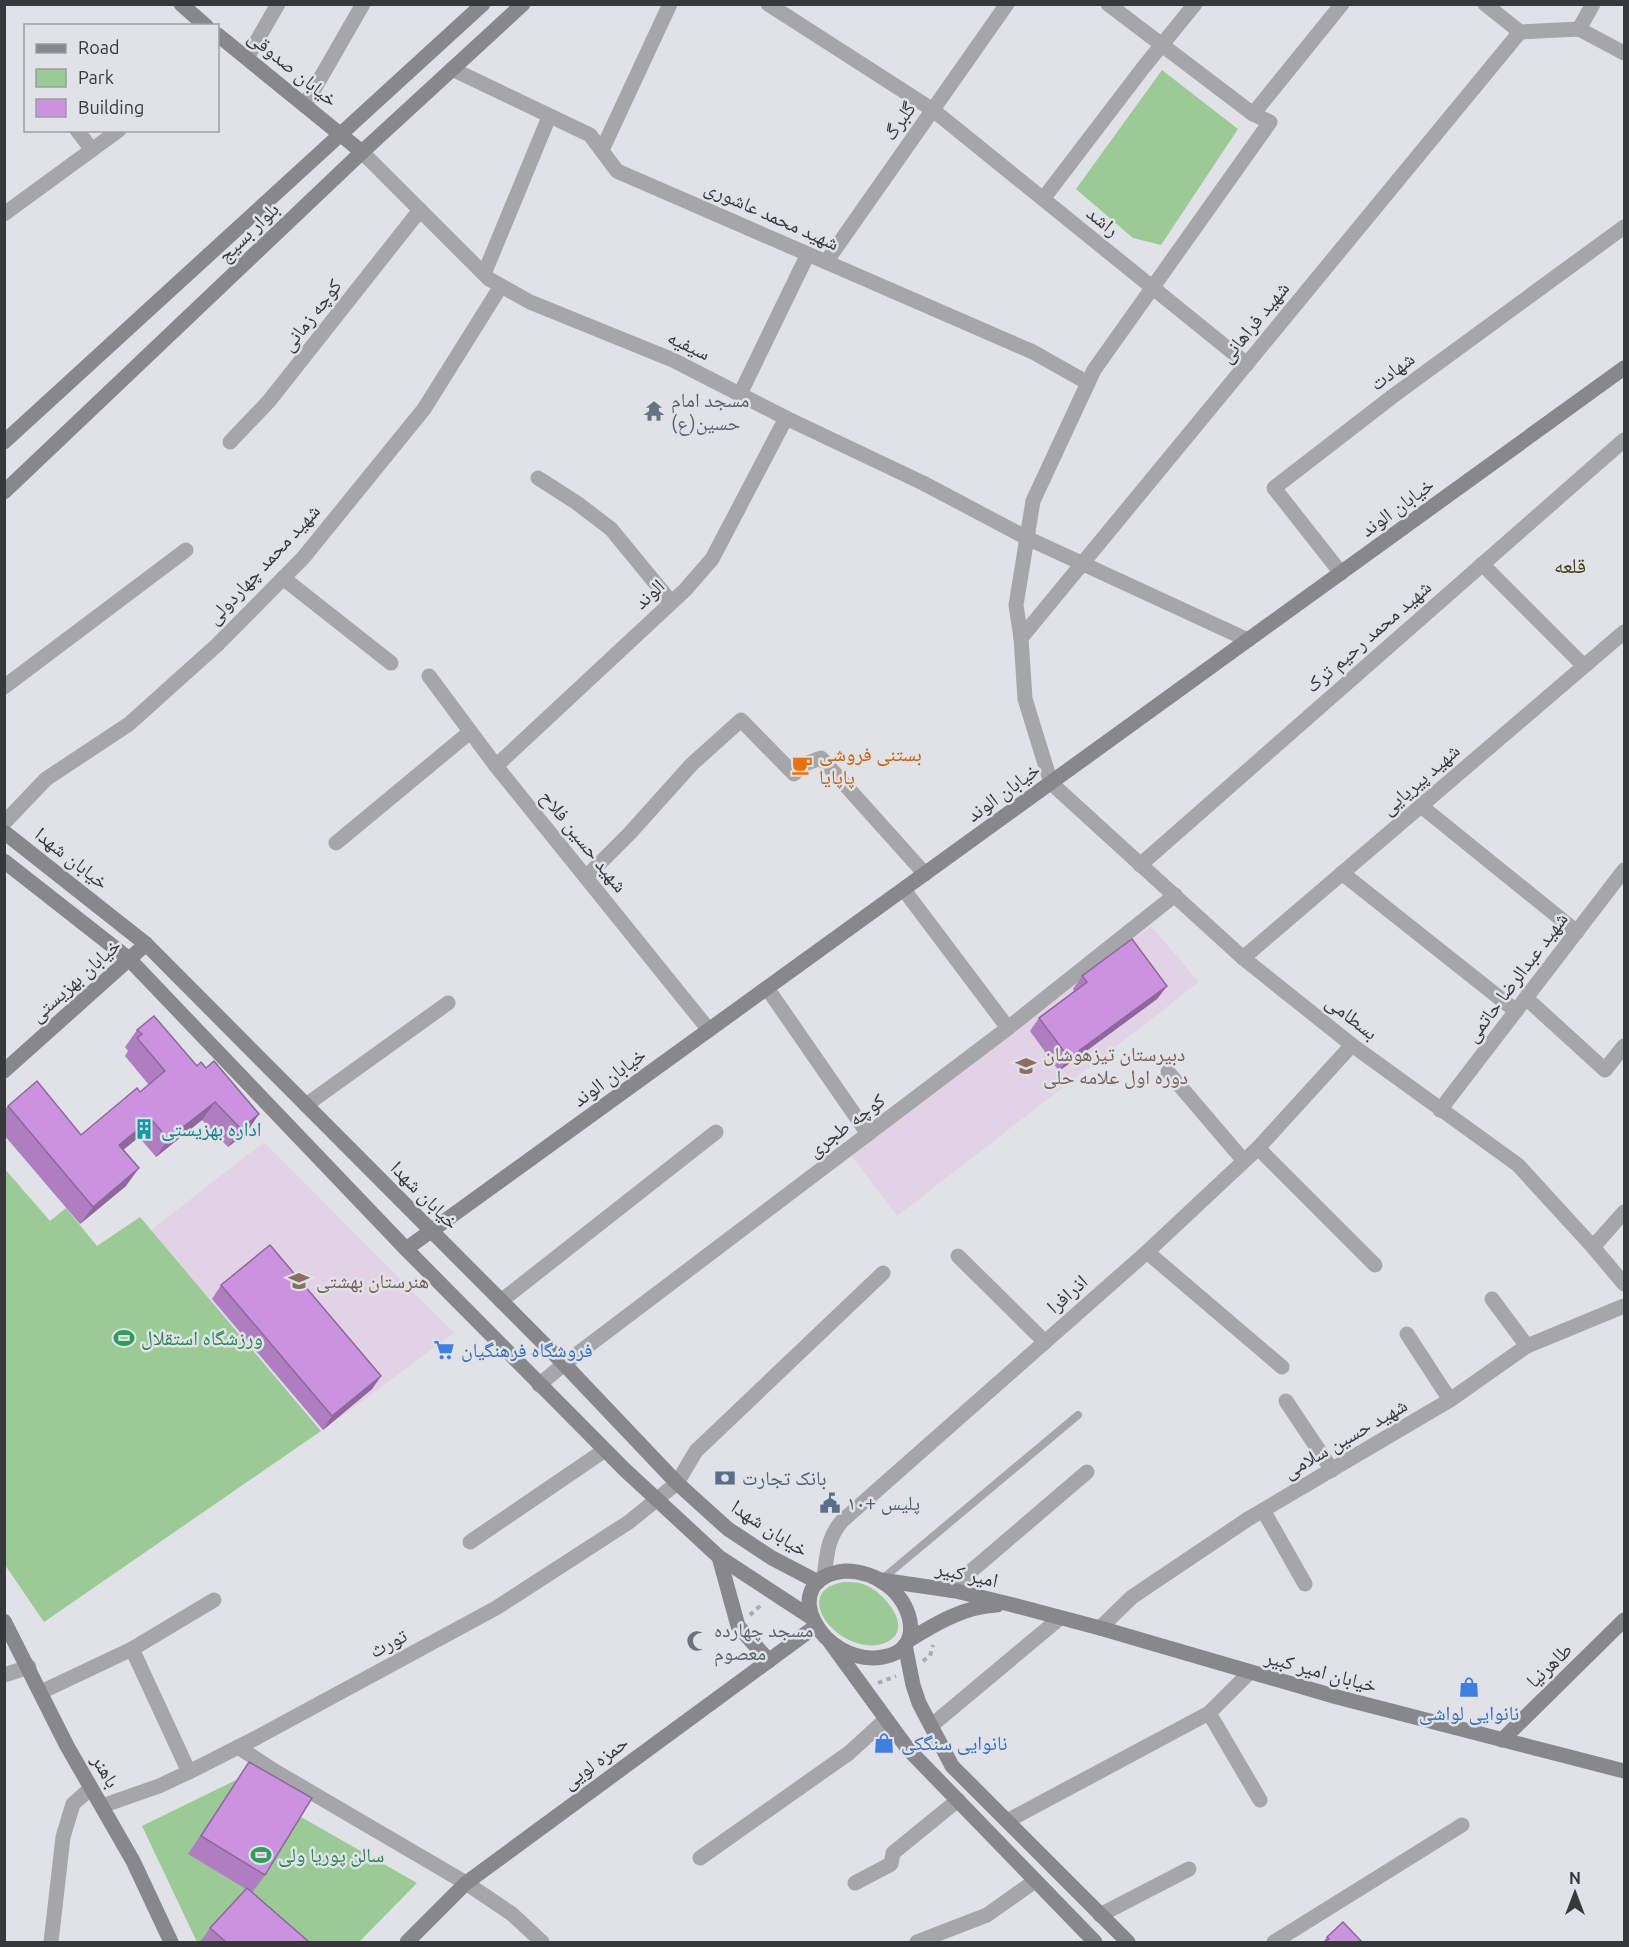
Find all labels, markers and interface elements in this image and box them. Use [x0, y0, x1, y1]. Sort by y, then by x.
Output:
legend [24, 24, 219, 132]
street label: خیابان صدوقی [243, 25, 343, 112]
text: Road [78, 37, 120, 57]
text: Park [78, 67, 114, 87]
text: Building [78, 97, 144, 117]
street label: گلبرگ [877, 97, 921, 145]
street label: شهید محمد عاشوری [701, 175, 843, 255]
street label: بلوار بسیج [212, 197, 284, 268]
street label: راشد [1082, 201, 1124, 241]
street label: کوچه زمانی [275, 274, 347, 356]
street label: شهید فراهانی [1214, 276, 1294, 368]
street label: سیفیه [664, 325, 714, 365]
street label: شهادت [1365, 347, 1419, 395]
place label: مسجد امام حسین(ع) [671, 388, 749, 436]
temple icon: مسجد امام حسین(ع) [642, 399, 666, 423]
street label: خیابان الوند [1355, 472, 1439, 542]
street label: شهید محمد چهاردولی [201, 499, 325, 629]
district label: قلعه [1554, 553, 1586, 577]
street label: الوند [629, 574, 669, 613]
street label: شهید محمد رحیم ترک [1300, 575, 1437, 699]
street label: شهید پیریایی [1376, 738, 1464, 820]
place label: بستنی فروشی پاپایا [819, 742, 922, 789]
cafe icon: بستنی فروشی پاپایا [790, 753, 814, 777]
street label: خیابان الوند [961, 757, 1045, 827]
street label: شهید حسین فلاح [535, 785, 633, 898]
street label: خیابان شهدا [30, 822, 114, 894]
street label: شهید عبدالرضا حاتمی [1459, 907, 1573, 1047]
street label: خیابان بهزیستی [25, 933, 126, 1027]
street label: بسطامی [1321, 989, 1383, 1045]
street label: خیابان الوند [567, 1042, 651, 1112]
place label: دبیرستان تیزهوشان دوره اول علامه حلی [1043, 1042, 1188, 1089]
school or university icon: دبیرستان تیزهوشان دوره اول علامه حلی [1014, 1054, 1038, 1078]
street label: کوچه طجری [802, 1088, 890, 1162]
building icon: اداره بهزیستی [132, 1117, 156, 1141]
place label: اداره بهزیستی [161, 1117, 262, 1141]
street label: خیابان شهدا [386, 1156, 464, 1234]
school or university icon: هنرستان بهشتی [287, 1269, 311, 1293]
place label: هنرستان بهشتی [316, 1269, 429, 1293]
street label: اذرافرا [1042, 1269, 1092, 1318]
sports icon: ورزشگاه استقلال [112, 1326, 136, 1350]
place label: ورزشگاه استقلال [141, 1326, 263, 1350]
supermarket icon: فروشگاه فرهنگیان [432, 1338, 456, 1362]
place label: فروشگاه فرهنگیان [461, 1338, 593, 1362]
street label: شهید حسین سلامی [1278, 1393, 1412, 1483]
bank icon: بانک تجارت [713, 1466, 737, 1490]
place label: بانک تجارت [742, 1466, 827, 1490]
public building icon: پلیس +۱۰ [818, 1491, 842, 1515]
place label: پلیس +۱۰ [847, 1491, 920, 1515]
street label: خیابان شهدا [727, 1494, 813, 1562]
street label: امیر کبیر [933, 1555, 1000, 1592]
place label: مسجد چهارده معصوم [714, 1618, 813, 1667]
street label: تورث [365, 1623, 411, 1662]
mosque icon: مسجد چهارده معصوم [685, 1629, 709, 1653]
street label: طاهرنیا [1521, 1638, 1576, 1692]
street label: خیابان امیر کبیر [1261, 1644, 1380, 1698]
shop icon: نانوایی لواشی [1457, 1675, 1481, 1699]
place label: نانوایی لواشی [1419, 1701, 1519, 1725]
street label: حمزه لویی [557, 1730, 633, 1794]
shop icon: نانوایی سنگکی [872, 1731, 896, 1755]
place label: نانوایی سنگکی [901, 1731, 1007, 1755]
street label: باهنر [87, 1749, 125, 1792]
sports icon: سالن پوریا ولی [249, 1843, 273, 1867]
place label: سالن پوریا ولی [278, 1843, 385, 1867]
north arrow [1545, 1863, 1605, 1923]
text: N [1569, 1869, 1581, 1887]

